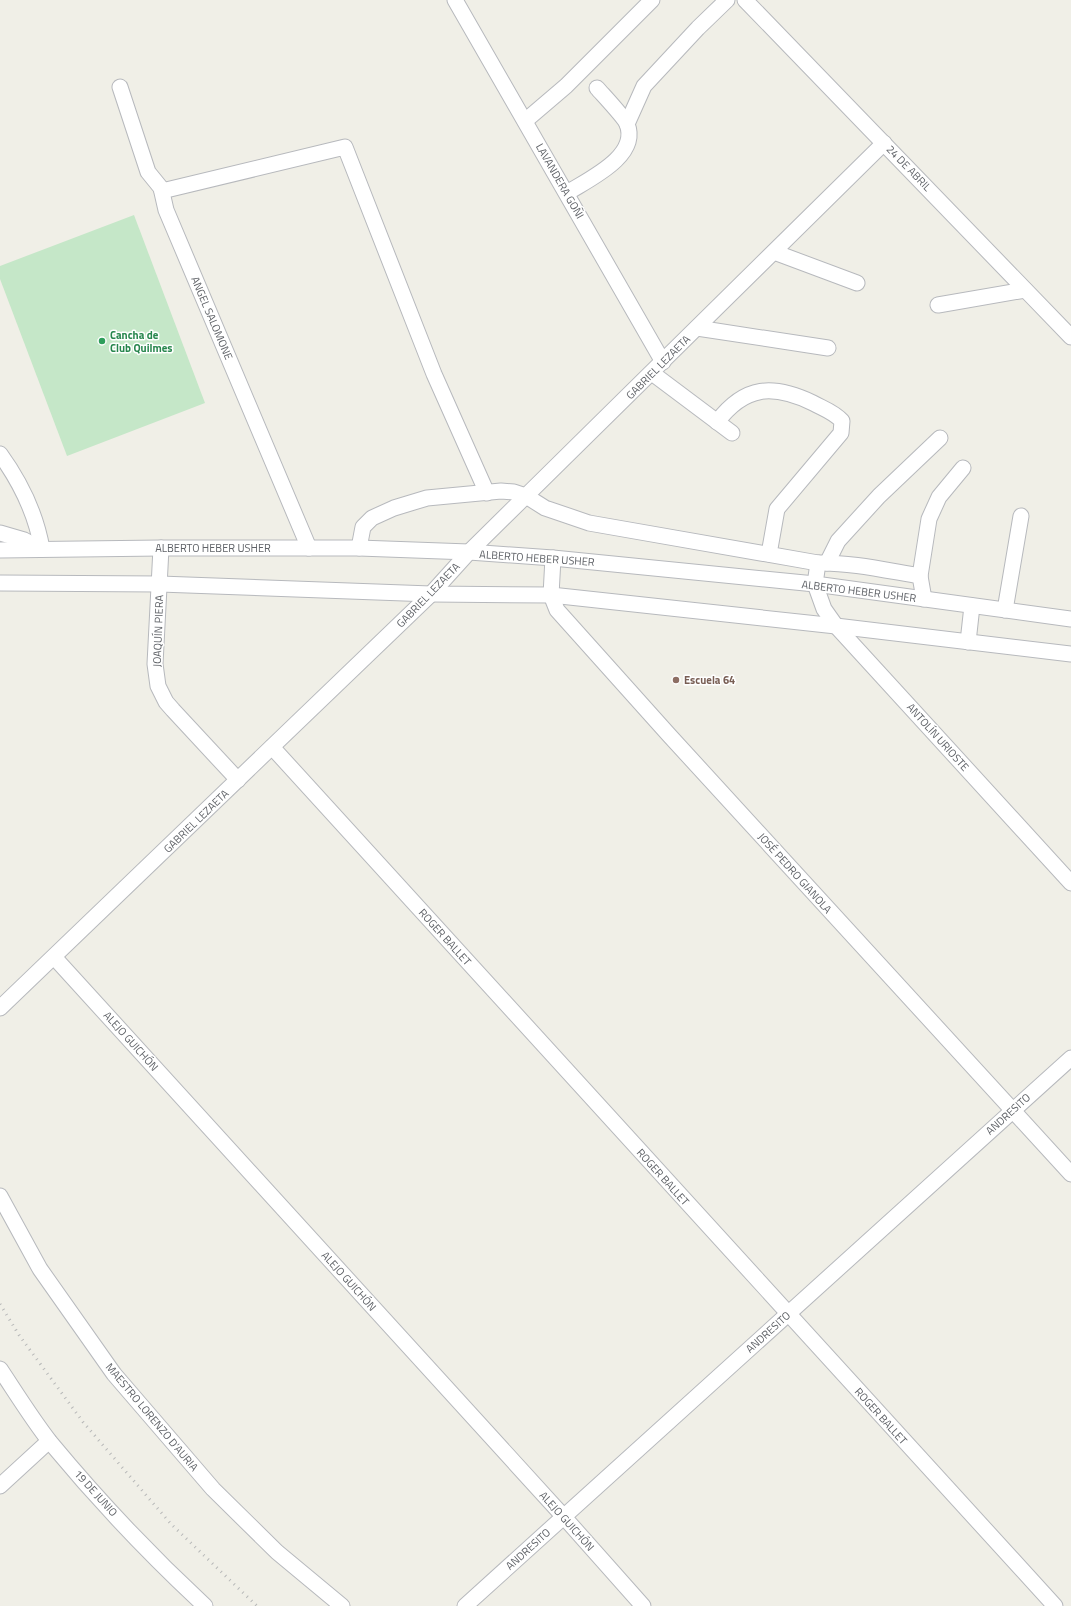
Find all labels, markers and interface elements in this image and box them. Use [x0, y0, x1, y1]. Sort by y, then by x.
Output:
street label: LAVANDERA GOÑI [532, 140, 588, 222]
street label: 24 DE ABRIL [883, 141, 936, 195]
street label: ANGEL SALOMONE [187, 274, 237, 362]
place label: Cancha de Club Quilmes [110, 327, 173, 356]
street label: GABRIEL LEZAETA [622, 331, 694, 403]
marker: Cancha de Club Quilmes [97, 336, 107, 346]
street label: ALBERTO HEBER USHER [155, 540, 271, 556]
street label: ALBERTO HEBER USHER [479, 546, 595, 570]
street label: GABRIEL LEZAETA [393, 559, 464, 631]
street label: ALBERTO HEBER USHER [801, 576, 918, 606]
street label: JOAQUÍN PIERA [149, 594, 167, 667]
place label: Escuela 64 [684, 672, 735, 688]
marker: Escuela 64 [671, 675, 681, 685]
street label: ANTOLÍN URIOSTE [903, 700, 973, 774]
street label: GABRIEL LEZAETA [160, 785, 232, 856]
street label: JOSÉ PEDRO GIANOLA [754, 829, 836, 917]
street label: ROGER BALLET [415, 905, 475, 969]
street label: ALEJO GUICHÓN [100, 1008, 162, 1074]
street label: ANDRESITO [982, 1090, 1034, 1138]
street label: ROGER BALLET [633, 1145, 693, 1209]
street label: ALEJO GUICHÓN [318, 1248, 380, 1314]
street label: ANDRESITO [742, 1308, 794, 1356]
street label: MAESTRO LORENZO D'AURIA [102, 1360, 202, 1475]
street label: ROGER BALLET [851, 1384, 911, 1448]
street label: 19 DE JUNIO [71, 1466, 121, 1520]
street label: ALEJO GUICHÓN [536, 1488, 598, 1554]
street label: ANDRESITO [502, 1525, 554, 1573]

